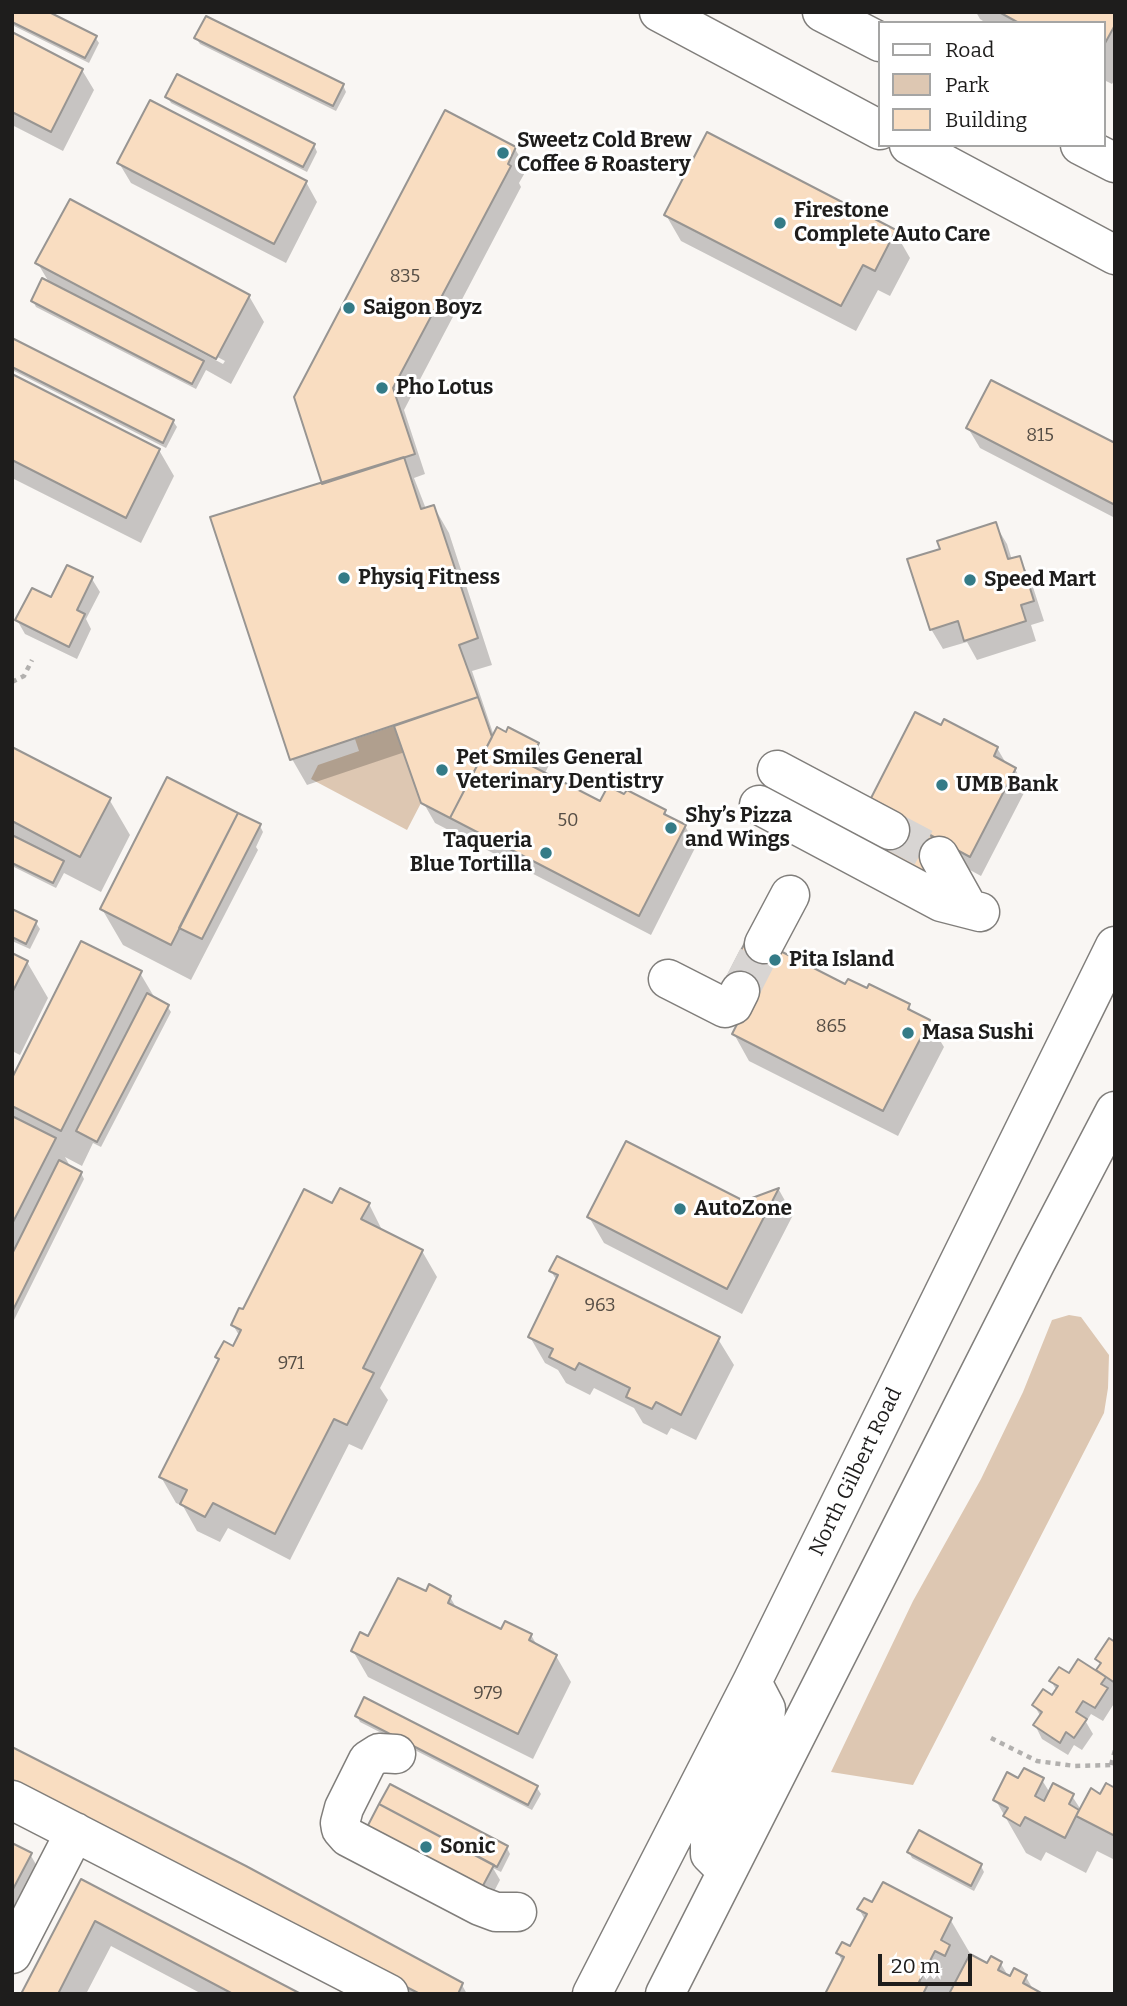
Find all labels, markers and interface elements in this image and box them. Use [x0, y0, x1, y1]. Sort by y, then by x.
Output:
legend [878, 21, 1106, 147]
text: Road [945, 37, 994, 63]
text: Park [945, 72, 989, 98]
text: Building [945, 107, 1027, 133]
place label: Sweetz Cold Brew Coffee & Roastery [517, 128, 691, 178]
marker: Sweetz Cold Brew Coffee & Roastery [495, 145, 511, 161]
place label: Firestone Complete Auto Care [794, 198, 990, 248]
marker: Firestone Complete Auto Care [772, 215, 788, 231]
house number: 835 [390, 266, 420, 288]
place label: Saigon Boyz [363, 295, 482, 321]
marker: Saigon Boyz [341, 300, 357, 316]
place label: Pho Lotus [396, 375, 493, 401]
marker: Pho Lotus [374, 380, 390, 396]
house number: 815 [1026, 425, 1054, 447]
place label: Physiq Fitness [358, 565, 500, 591]
place label: Speed Mart [984, 567, 1096, 593]
marker: Physiq Fitness [336, 570, 352, 586]
marker: Speed Mart [962, 572, 978, 588]
place label: Pet Smiles General Veterinary Dentistry [456, 745, 663, 795]
marker: Pet Smiles General Veterinary Dentistry [434, 762, 450, 778]
place label: UMB Bank [956, 772, 1058, 798]
marker: UMB Bank [934, 777, 950, 793]
place label: Shy’s Pizza and Wings [685, 803, 792, 853]
house number: 50 [557, 810, 579, 832]
marker: Shy’s Pizza and Wings [663, 820, 679, 836]
place label: Taqueria Blue Tortilla [410, 828, 532, 878]
marker: Taqueria Blue Tortilla [538, 845, 554, 861]
place label: Pita Island [789, 947, 894, 973]
marker: Pita Island [767, 952, 783, 968]
house number: 865 [816, 1016, 846, 1038]
place label: Masa Sushi [922, 1020, 1034, 1046]
marker: Masa Sushi [900, 1025, 916, 1041]
place label: AutoZone [694, 1196, 792, 1222]
marker: AutoZone [672, 1201, 688, 1217]
house number: 963 [584, 1295, 616, 1317]
house number: 971 [278, 1353, 304, 1375]
street label: North Gilbert Road [804, 1384, 908, 1560]
house number: 979 [473, 1683, 503, 1705]
place label: Sonic [440, 1834, 496, 1860]
marker: Sonic [418, 1839, 434, 1855]
scale bar [882, 1940, 976, 1984]
text: 20 m [891, 1953, 940, 1979]

